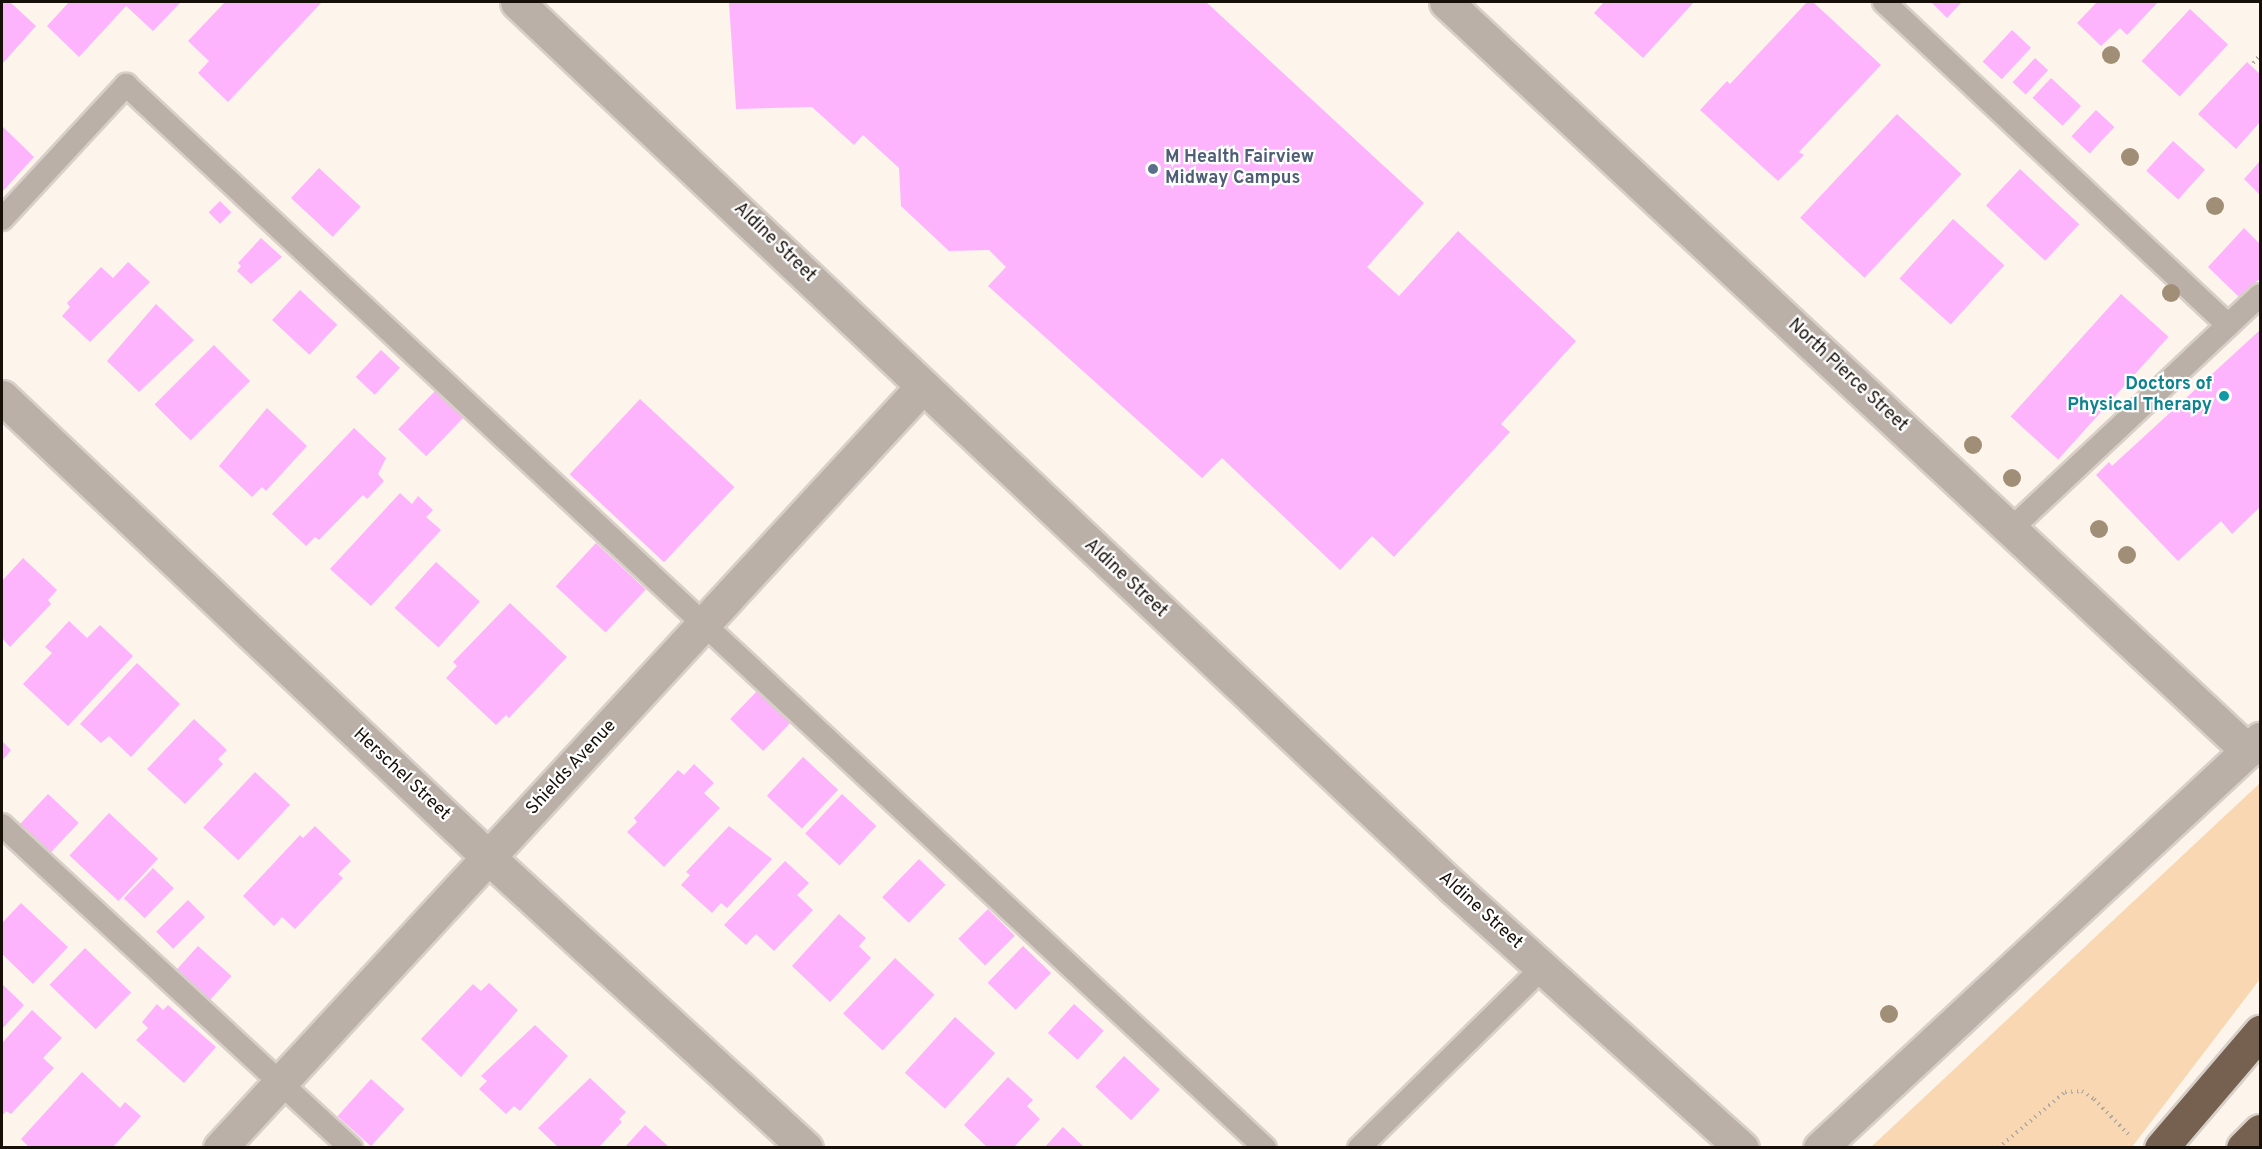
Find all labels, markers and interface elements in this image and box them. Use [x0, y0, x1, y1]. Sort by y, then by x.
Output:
place label: M Health Fairview Midway Campus [1165, 148, 1314, 190]
marker: M Health Fairview Midway Campus [1146, 162, 1160, 176]
street label: Aldine Street [729, 199, 819, 287]
street label: North Pierce Street [1783, 315, 1911, 437]
place label: Doctors of Physical Therapy [2067, 375, 2212, 418]
marker: Doctors of Physical Therapy [2217, 389, 2231, 403]
street label: Aldine Street [1079, 535, 1171, 623]
street label: Shields Avenue [522, 716, 622, 820]
street label: Herschel Street [348, 724, 454, 826]
street label: Aldine Street [1434, 868, 1526, 954]

